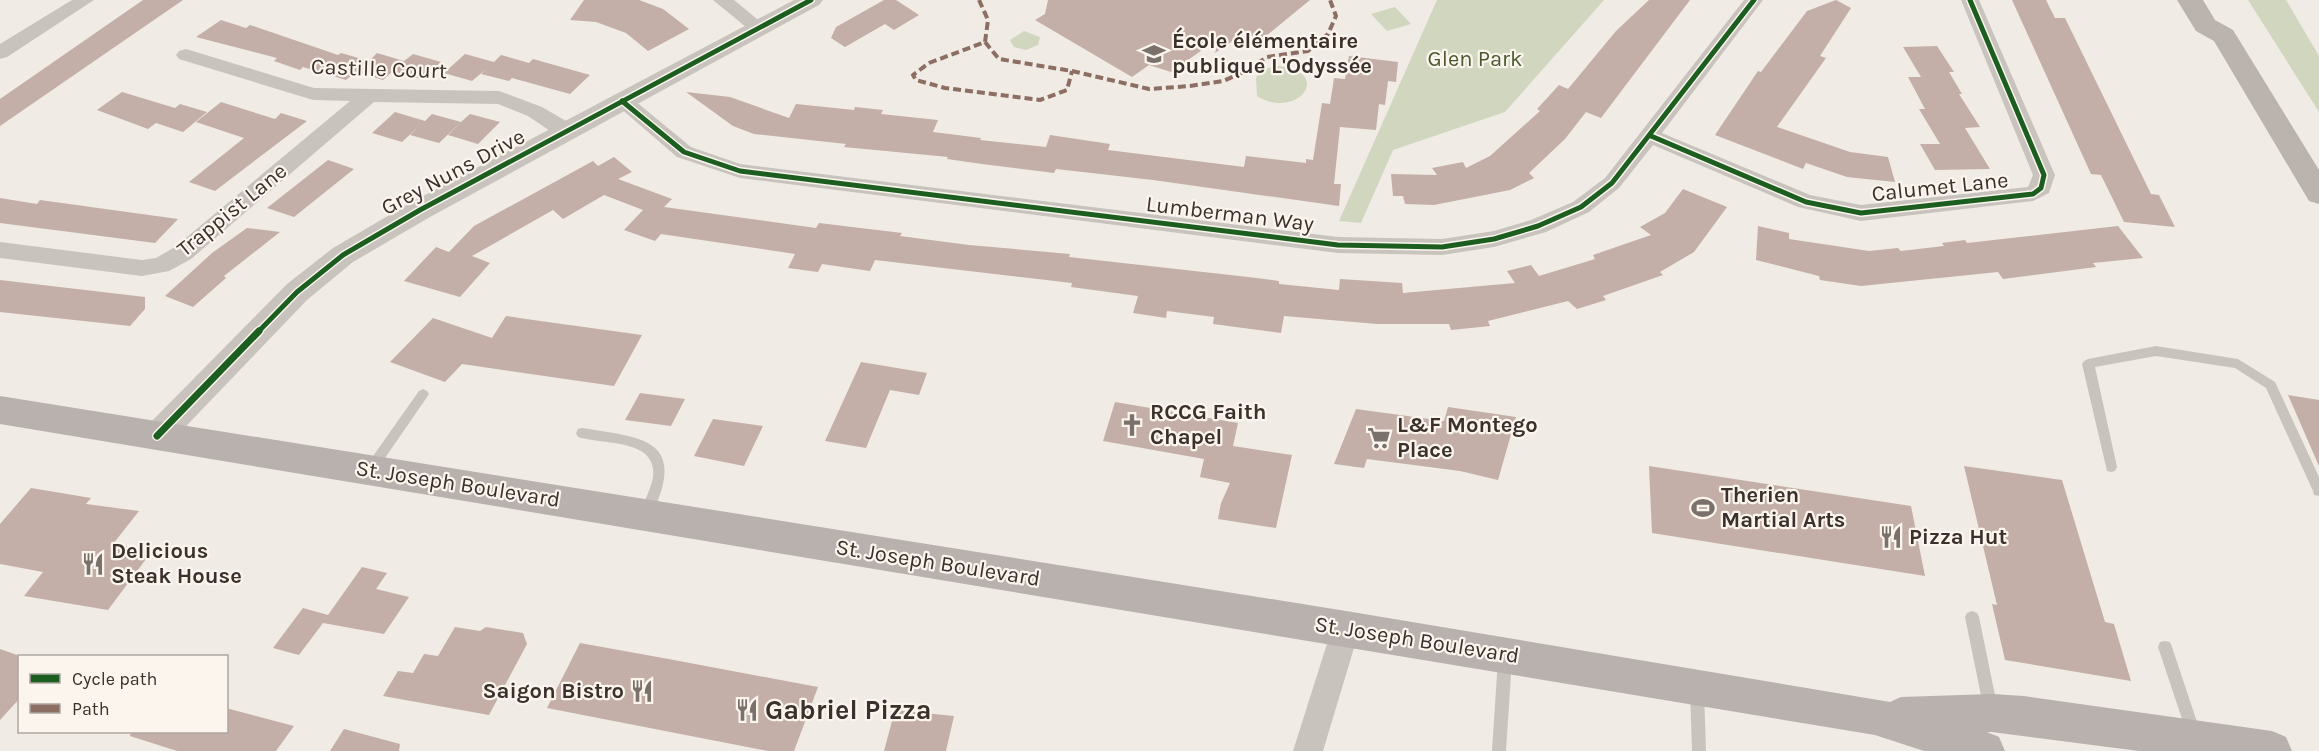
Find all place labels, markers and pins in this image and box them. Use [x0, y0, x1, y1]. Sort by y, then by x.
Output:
place label: École élémentaire publique L'Odyssée [1172, 27, 1372, 79]
school or university icon: École élémentaire publique L'Odyssée [1141, 41, 1167, 67]
place label: RCCG Faith Chapel [1150, 399, 1266, 450]
church icon: RCCG Faith Chapel [1119, 412, 1145, 438]
place label: L&F Montego Place [1397, 412, 1538, 463]
supermarket icon: L&F Montego Place [1366, 425, 1392, 451]
place label: Therien Martial Arts [1721, 482, 1845, 533]
sports icon: Therien Martial Arts [1690, 495, 1716, 521]
restaurant icon: Pizza Hut [1878, 524, 1904, 550]
place label: Pizza Hut [1909, 524, 2008, 550]
place label: Delicious Steak House [111, 538, 242, 589]
restaurant icon: Delicious Steak House [80, 551, 106, 577]
place label: Saigon Bistro [483, 678, 624, 704]
restaurant icon: Saigon Bistro [629, 678, 655, 704]
place label: Gabriel Pizza [765, 694, 932, 726]
restaurant icon: Gabriel Pizza [734, 697, 760, 723]

